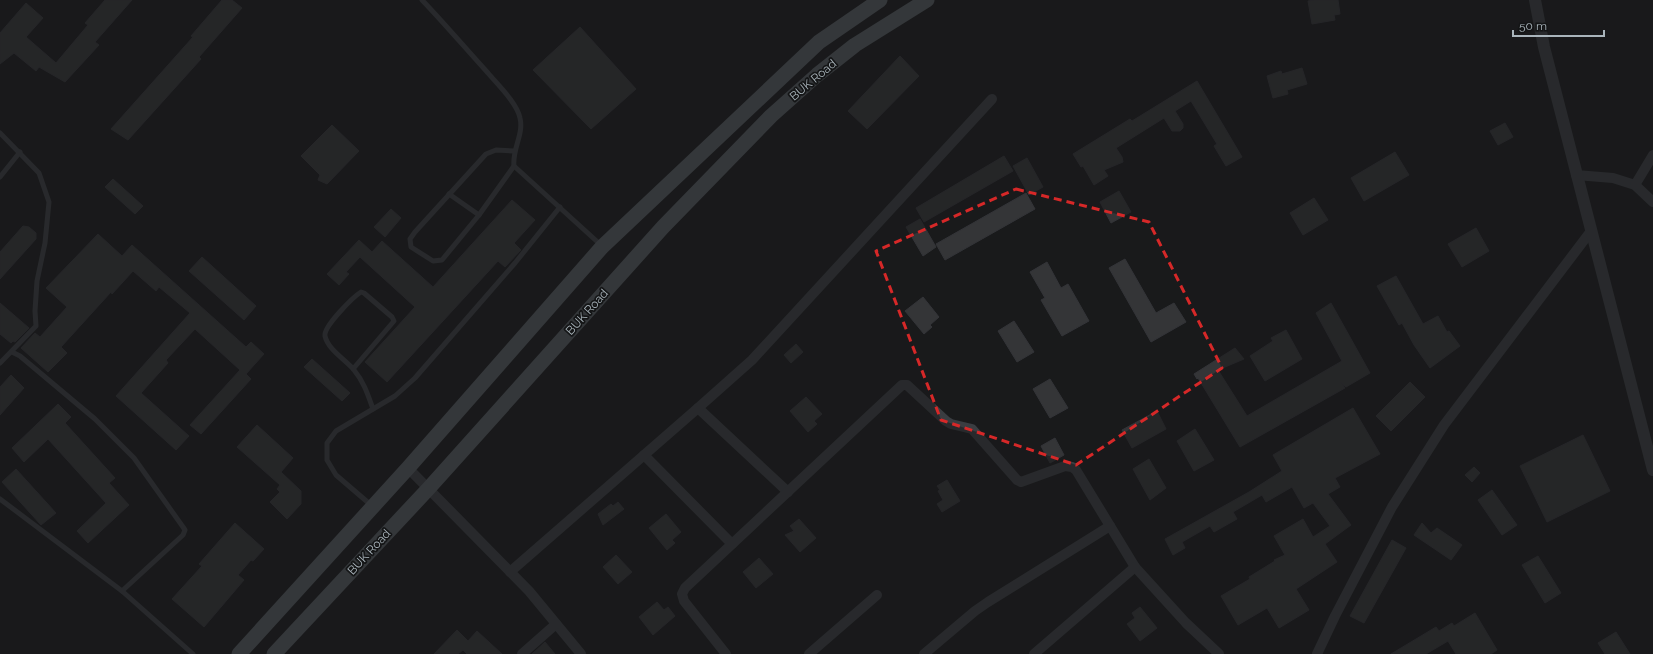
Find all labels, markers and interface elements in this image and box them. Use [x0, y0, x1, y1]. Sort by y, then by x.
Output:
scale bar [1513, 12, 1604, 38]
text: 50 m [1519, 19, 1547, 33]
street label: BUK Road [787, 56, 839, 104]
street label: BUK Road [563, 286, 611, 338]
street label: BUK Road [345, 527, 393, 577]

